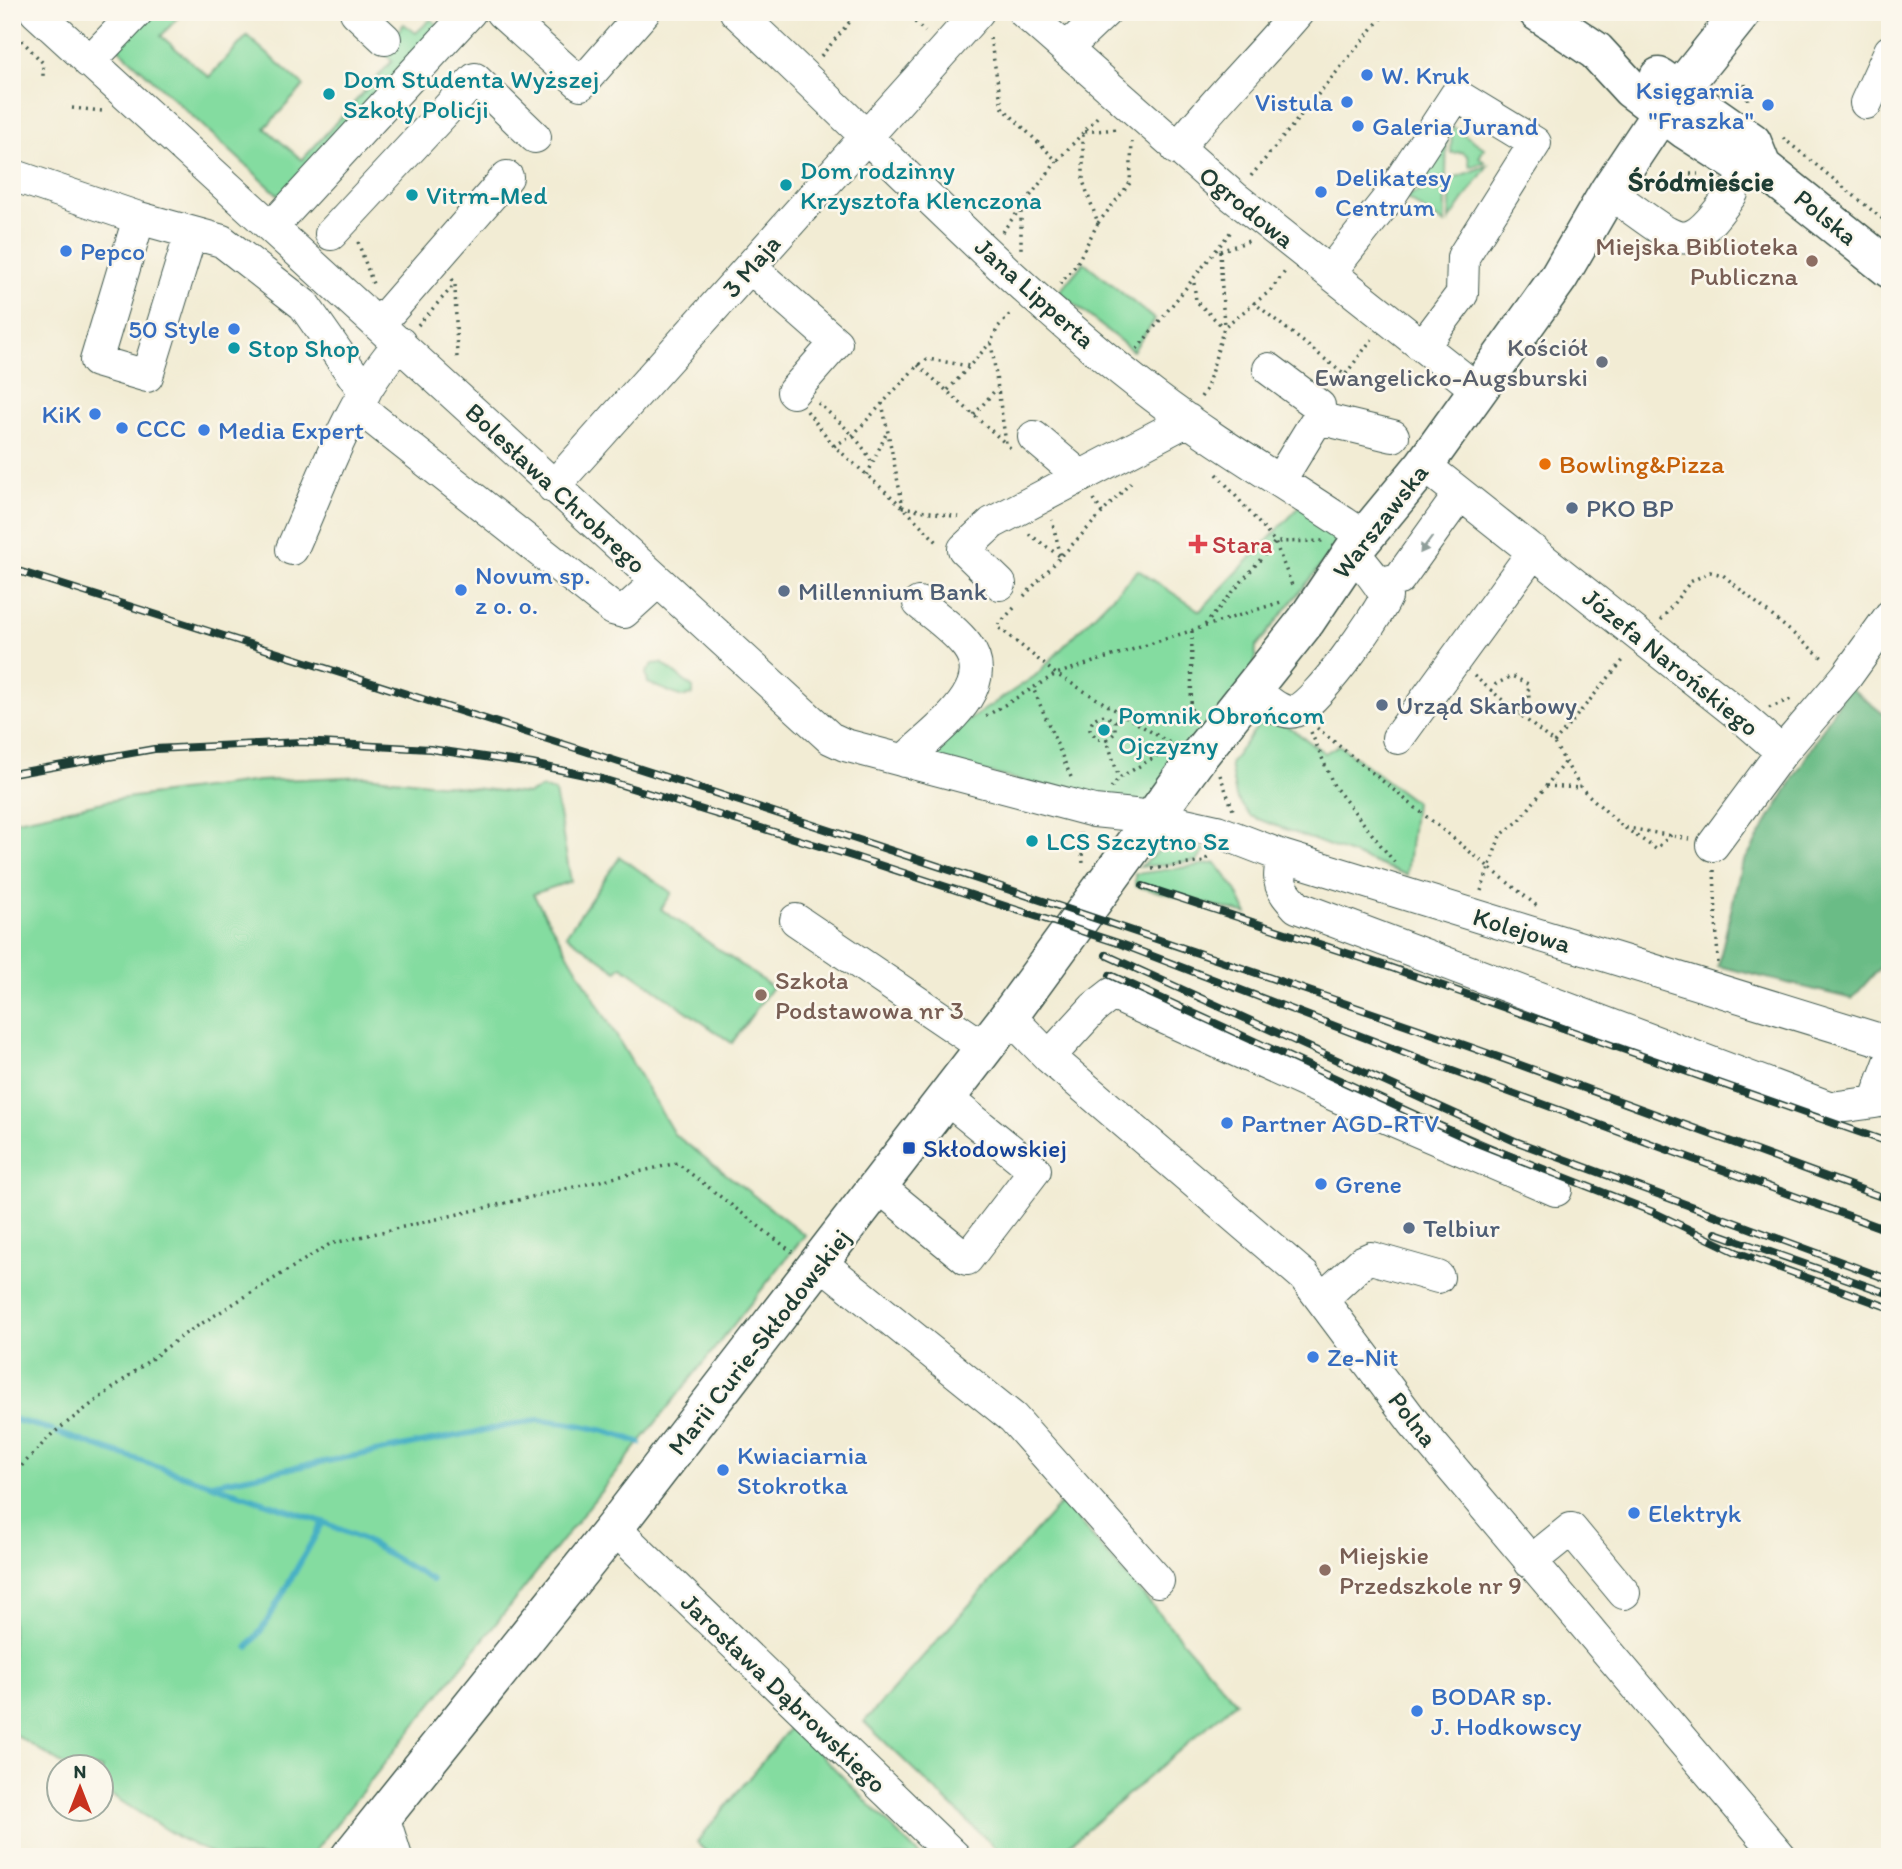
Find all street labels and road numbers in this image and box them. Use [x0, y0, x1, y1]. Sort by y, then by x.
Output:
street label: Ogrodowa [1193, 159, 1302, 256]
street label: Polska [1788, 182, 1864, 252]
street label: 3 Maja [715, 228, 787, 304]
street label: Jana Lipperta [968, 231, 1102, 355]
street label: Bolesława Chrobrego [459, 396, 653, 580]
street label: Warszawska [1325, 456, 1435, 585]
street label: Józefa Narońskiego [1576, 581, 1766, 743]
street label: Kolejowa [1469, 900, 1575, 960]
street label: Marii Curie-Skłodowskiej [661, 1222, 857, 1462]
street label: Polna [1381, 1385, 1445, 1453]
street label: Jarosława Dąbrowskiego [674, 1586, 894, 1800]

